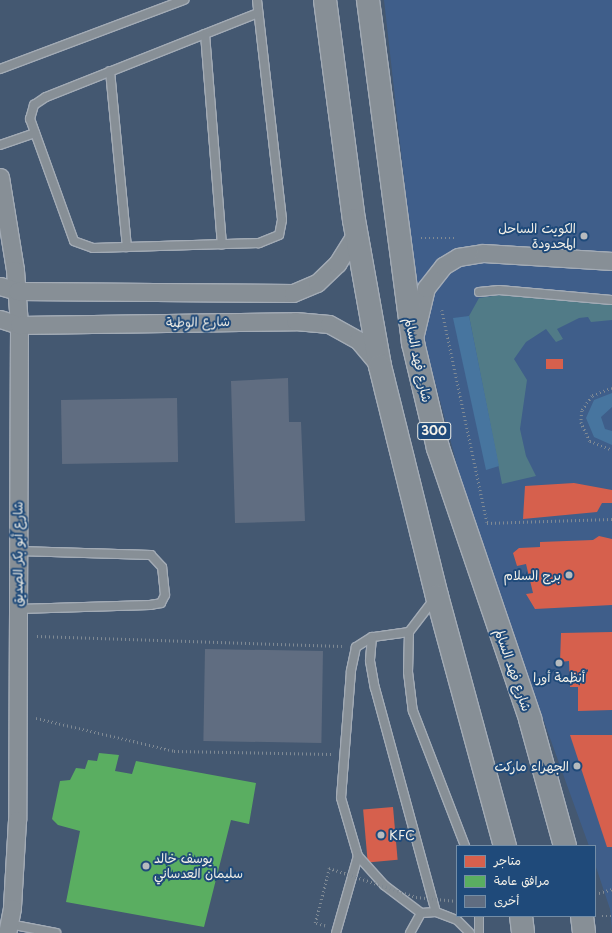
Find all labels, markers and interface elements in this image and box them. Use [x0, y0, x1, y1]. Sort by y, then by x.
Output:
place label: الكويت الساحل المحدودة [498, 221, 576, 252]
marker: الكويت الساحل المحدودة [579, 231, 589, 241]
street label: شارع الوطية [166, 314, 230, 330]
street label: شارع فهد السالم [401, 316, 435, 404]
road number: 300 [417, 421, 451, 441]
street label: شارع أبو بكر الصديق [10, 501, 26, 607]
place label: برج السلام [503, 567, 561, 583]
marker: برج السلام [564, 570, 574, 580]
street label: شارع فهد السالم [492, 627, 534, 713]
marker: أنظمة أورا [554, 658, 564, 668]
place label: أنظمة أورا [533, 669, 585, 685]
place label: الجهراء ماركت [495, 758, 569, 774]
marker: الجهراء ماركت [572, 761, 582, 771]
place label: KFC [389, 827, 415, 843]
marker: KFC [376, 830, 386, 840]
legend [456, 845, 596, 917]
place label: يوسف خالد سليمان العدساني [154, 851, 243, 882]
text: متاجر [494, 851, 521, 869]
marker: يوسف خالد سليمان العدساني [141, 861, 151, 871]
text: مرافق عامة [494, 871, 549, 889]
text: أخرى [494, 891, 519, 909]

